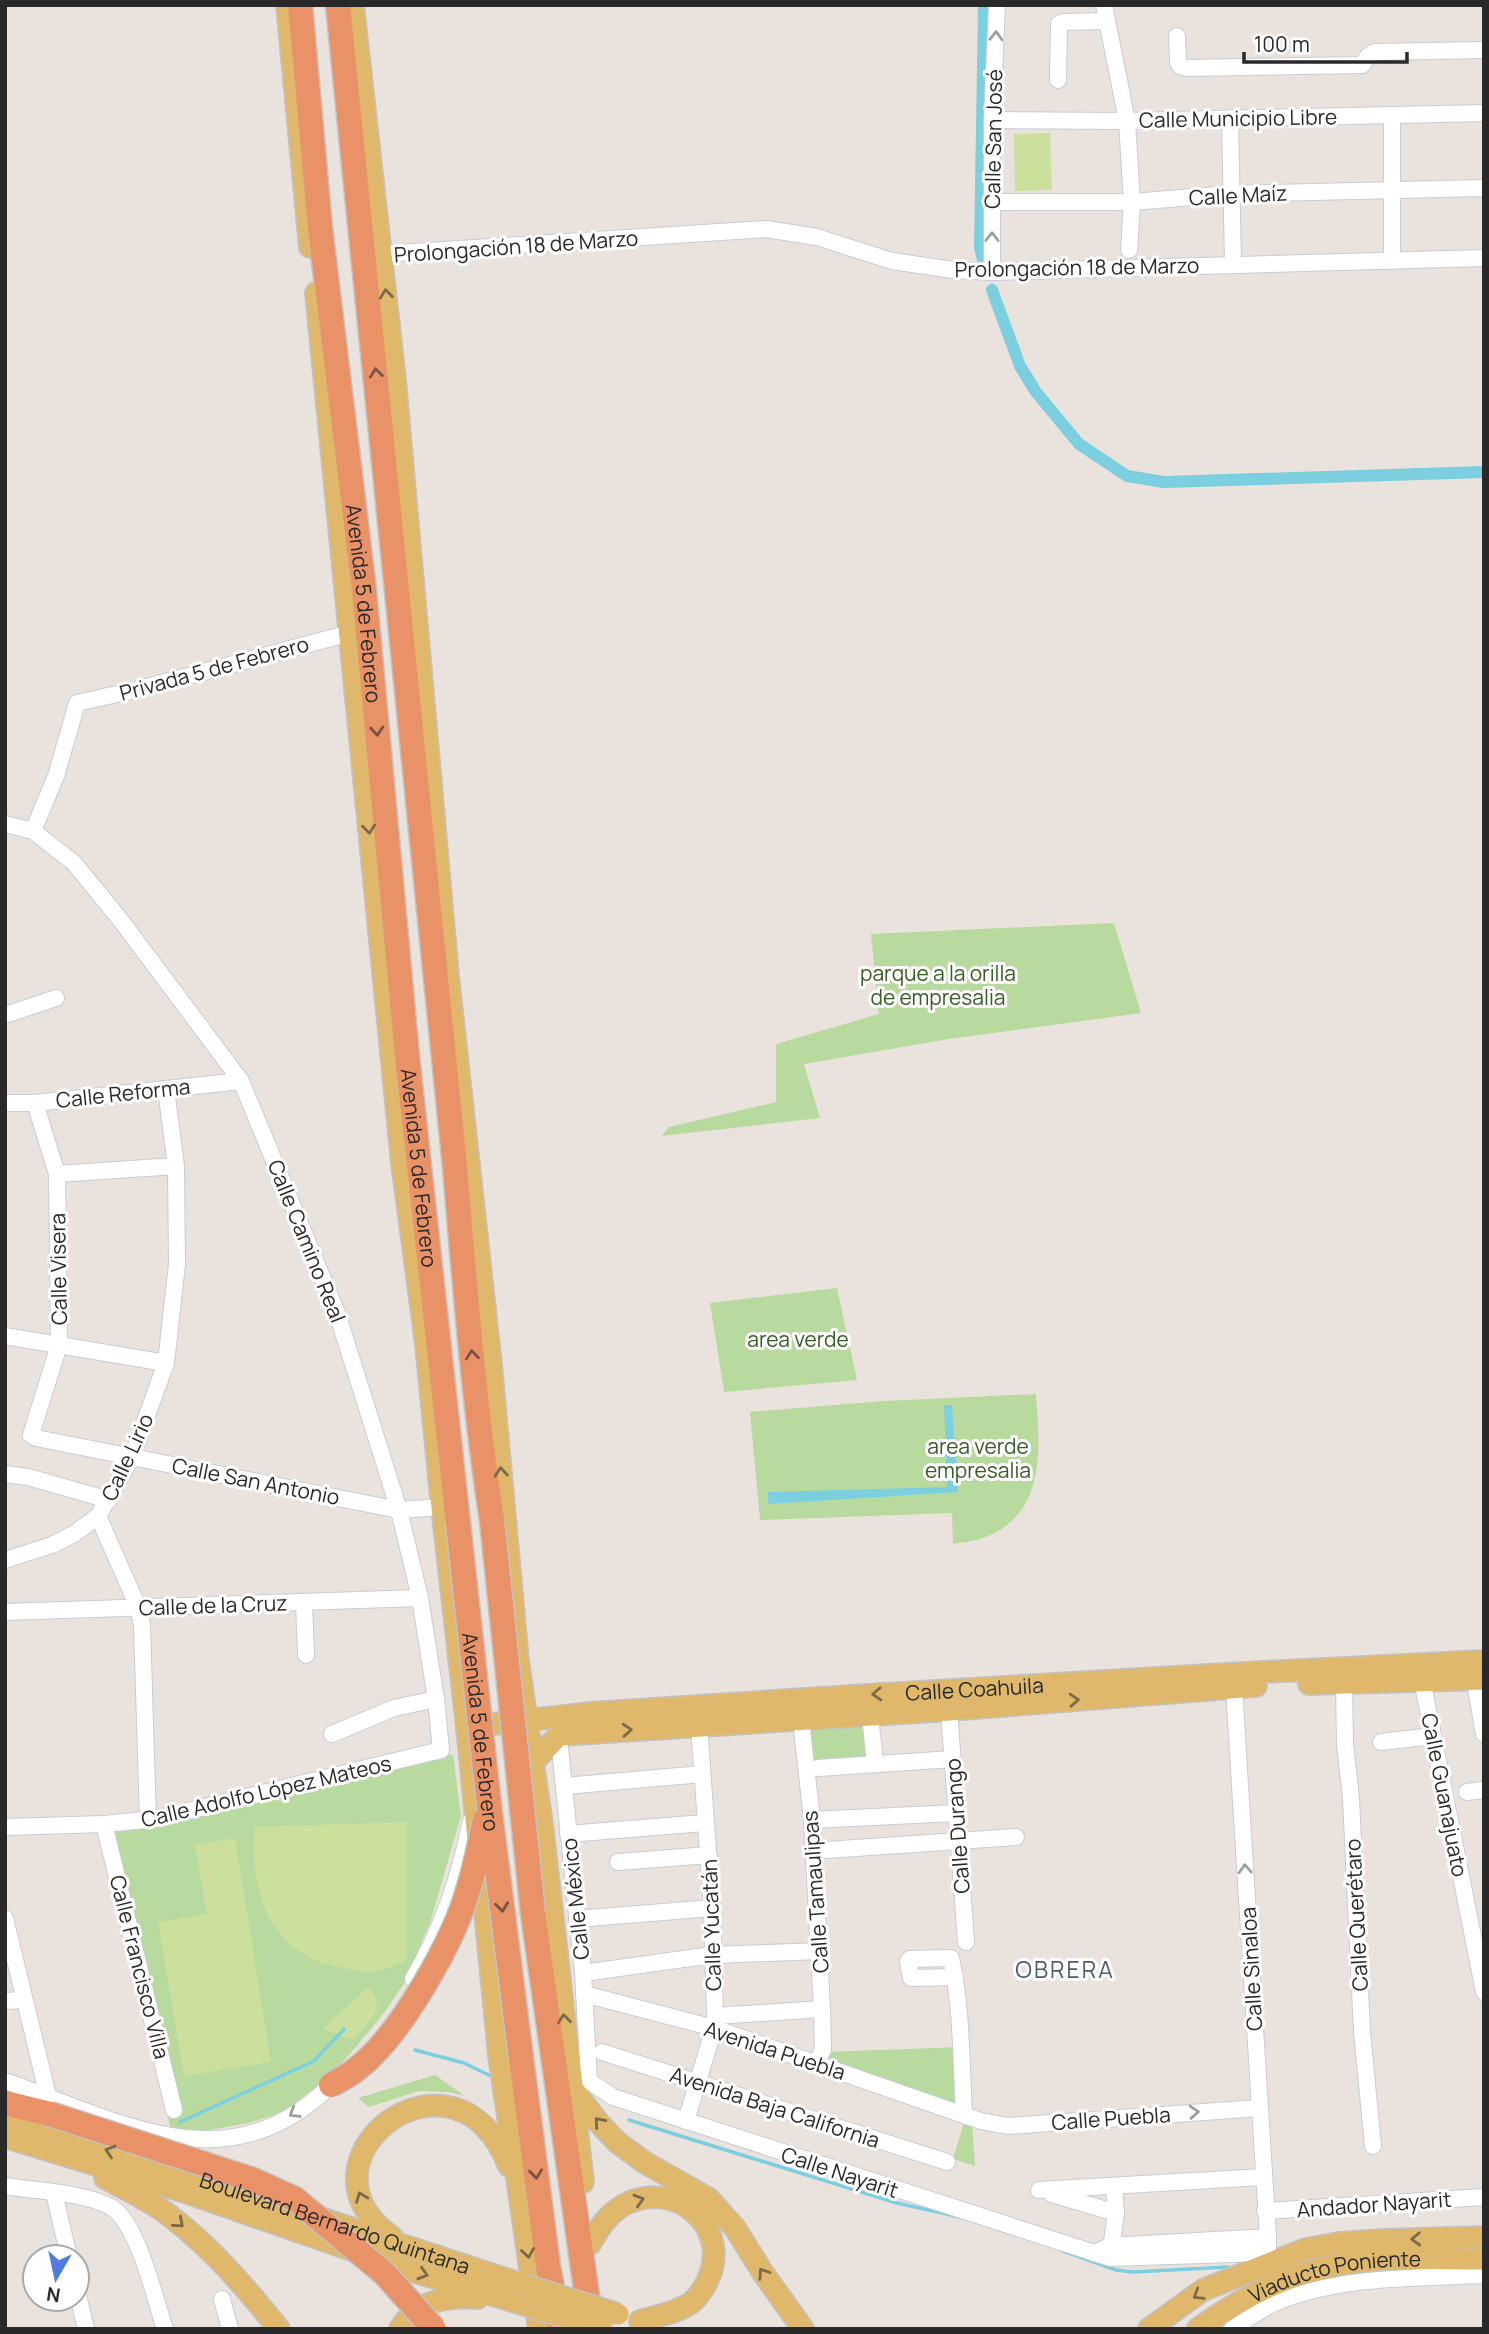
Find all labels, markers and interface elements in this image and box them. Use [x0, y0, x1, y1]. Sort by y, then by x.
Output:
scale bar [1244, 21, 1407, 65]
one-way arrow [988, 30, 1003, 41]
text: 100 m [1254, 30, 1310, 58]
street label: Calle San José [978, 69, 1008, 209]
street label: Calle Municipio Libre [1139, 102, 1337, 134]
street label: Calle Maíz [1188, 178, 1288, 212]
street label: Prolongación 18 de Marzo [393, 223, 639, 269]
one-way arrow [984, 231, 1000, 242]
street label: Prolongación 18 de Marzo [954, 251, 1200, 283]
one-way arrow [379, 288, 394, 299]
one-way arrow [369, 367, 384, 379]
street label: Avenida 5 de Febrero [340, 502, 388, 704]
street label: Privada 5 de Febrero [116, 629, 312, 707]
one-way arrow [369, 726, 384, 737]
one-way arrow [361, 824, 376, 835]
park label: parque a la orilla de empresalia [860, 959, 1016, 1011]
street label: Avenida 5 de Febrero [394, 1067, 444, 1269]
street label: Calle Reforma [54, 1072, 192, 1114]
street label: Calle Camino Real [262, 1155, 352, 1327]
street label: Calle Visera [43, 1213, 73, 1325]
park label: area verde [747, 1325, 849, 1353]
one-way arrow [465, 1349, 480, 1360]
street label: Calle Lirio [95, 1409, 159, 1505]
park label: area verde empresalia [925, 1432, 1031, 1484]
street label: Calle San Antonio [170, 1451, 342, 1511]
one-way arrow [494, 1466, 509, 1477]
street label: Calle de la Cruz [138, 1588, 288, 1622]
street label: Avenida 5 de Febrero [456, 1631, 506, 1833]
street label: Calle Coahuila [904, 1671, 1044, 1707]
one-way arrow [872, 1687, 883, 1702]
one-way arrow [1069, 1693, 1080, 1708]
street label: Calle Guanajuato [1415, 1711, 1475, 1879]
one-way arrow [622, 1723, 633, 1738]
street label: Calle Adolfo López Mateos [138, 1749, 394, 1833]
street label: Calle Durango [938, 1757, 976, 1895]
street label: Calle Tamaulipas [795, 1810, 835, 1974]
street label: Calle México [555, 1837, 595, 1961]
street label: Calle Querétaro [1338, 1838, 1374, 1992]
street label: Calle Yucatán [695, 1859, 727, 1991]
one-way arrow [1237, 1863, 1252, 1874]
street label: Calle Francisco Villa [104, 1872, 176, 2062]
one-way arrow [494, 1901, 509, 1913]
street label: Calle Sinaloa [1234, 1906, 1268, 2032]
district label: OBRERA [1015, 1953, 1115, 1985]
one-way arrow [556, 2013, 571, 2025]
street label: Avenida Puebla [701, 2014, 849, 2086]
street label: Avenida Baja California [667, 2060, 883, 2154]
street label: Calle Puebla [1050, 2100, 1172, 2136]
one-way arrow [289, 2104, 302, 2117]
one-way arrow [1188, 2105, 1199, 2120]
one-way arrow [595, 2118, 607, 2131]
street label: Calle Nayarit [778, 2140, 902, 2204]
one-way arrow [104, 2144, 116, 2159]
street label: Boulevard Bernardo Quintana [196, 2165, 474, 2280]
one-way arrow [528, 2168, 543, 2180]
street label: Andador Nayarit [1296, 2185, 1452, 2223]
one-way arrow [356, 2192, 370, 2204]
one-way arrow [632, 2193, 644, 2208]
one-way arrow [171, 2215, 184, 2227]
one-way arrow [1410, 2231, 1420, 2247]
north arrow [21, 2243, 91, 2313]
street label: Viaducto Poniente [1244, 2244, 1421, 2309]
one-way arrow [520, 2247, 535, 2259]
one-way arrow [417, 2266, 429, 2281]
one-way arrow [759, 2268, 771, 2281]
text: N [45, 2281, 62, 2309]
one-way arrow [1193, 2286, 1206, 2299]

